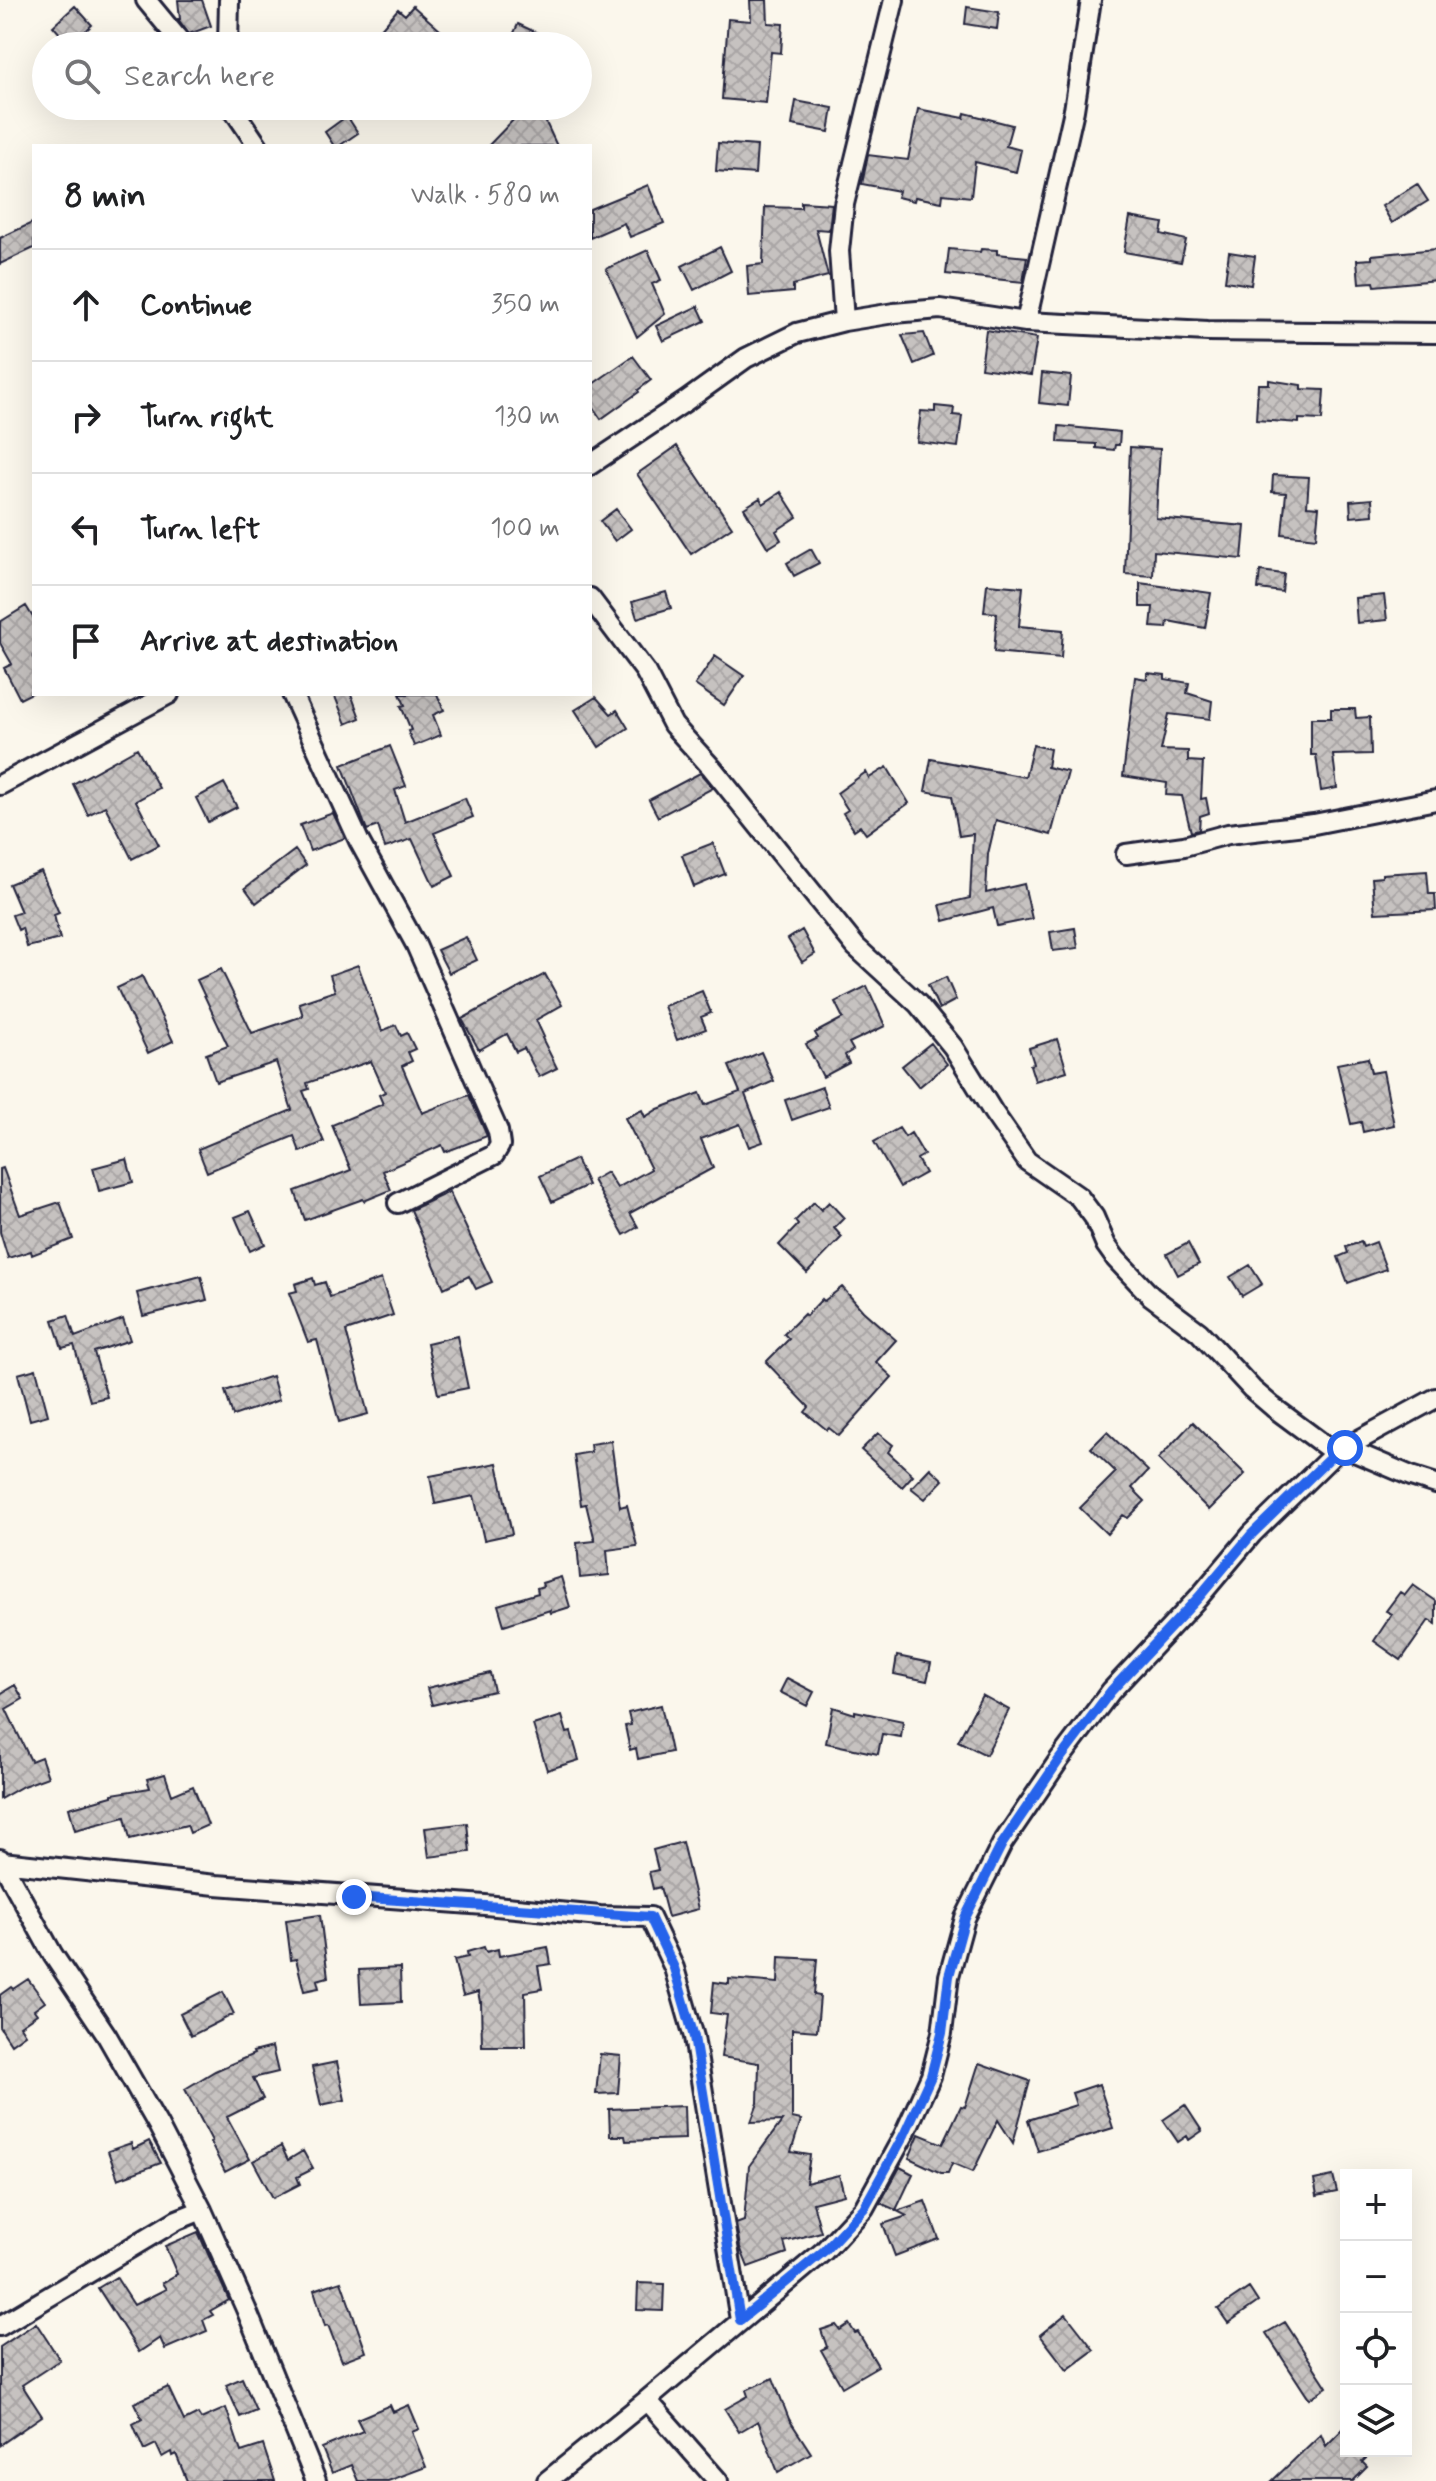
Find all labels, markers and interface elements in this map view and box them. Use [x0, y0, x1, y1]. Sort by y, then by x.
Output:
search box [32, 32, 592, 120]
icon: search [60, 54, 104, 98]
text: Search here [124, 57, 275, 96]
text: 8 min [64, 174, 146, 219]
text: Walk · 580 m [411, 179, 560, 213]
icon: ahead [64, 283, 108, 327]
text: Continue [140, 286, 252, 325]
text: 350 m [491, 288, 560, 322]
icon: right [64, 395, 108, 439]
text: Turn right [140, 398, 273, 437]
text: 130 m [494, 400, 560, 434]
icon: left [64, 507, 108, 551]
text: Turn left [140, 510, 260, 549]
text: 100 m [490, 512, 560, 546]
icon: arrive [64, 619, 108, 663]
text: Arrive at destination [140, 622, 398, 661]
route start [1327, 1430, 1363, 1466]
route end [336, 1879, 372, 1915]
map controls [1340, 2169, 1412, 2457]
button: + [1340, 2169, 1412, 2241]
button: − [1340, 2241, 1412, 2313]
button: locate [1340, 2313, 1412, 2385]
button: layers [1340, 2385, 1412, 2457]

